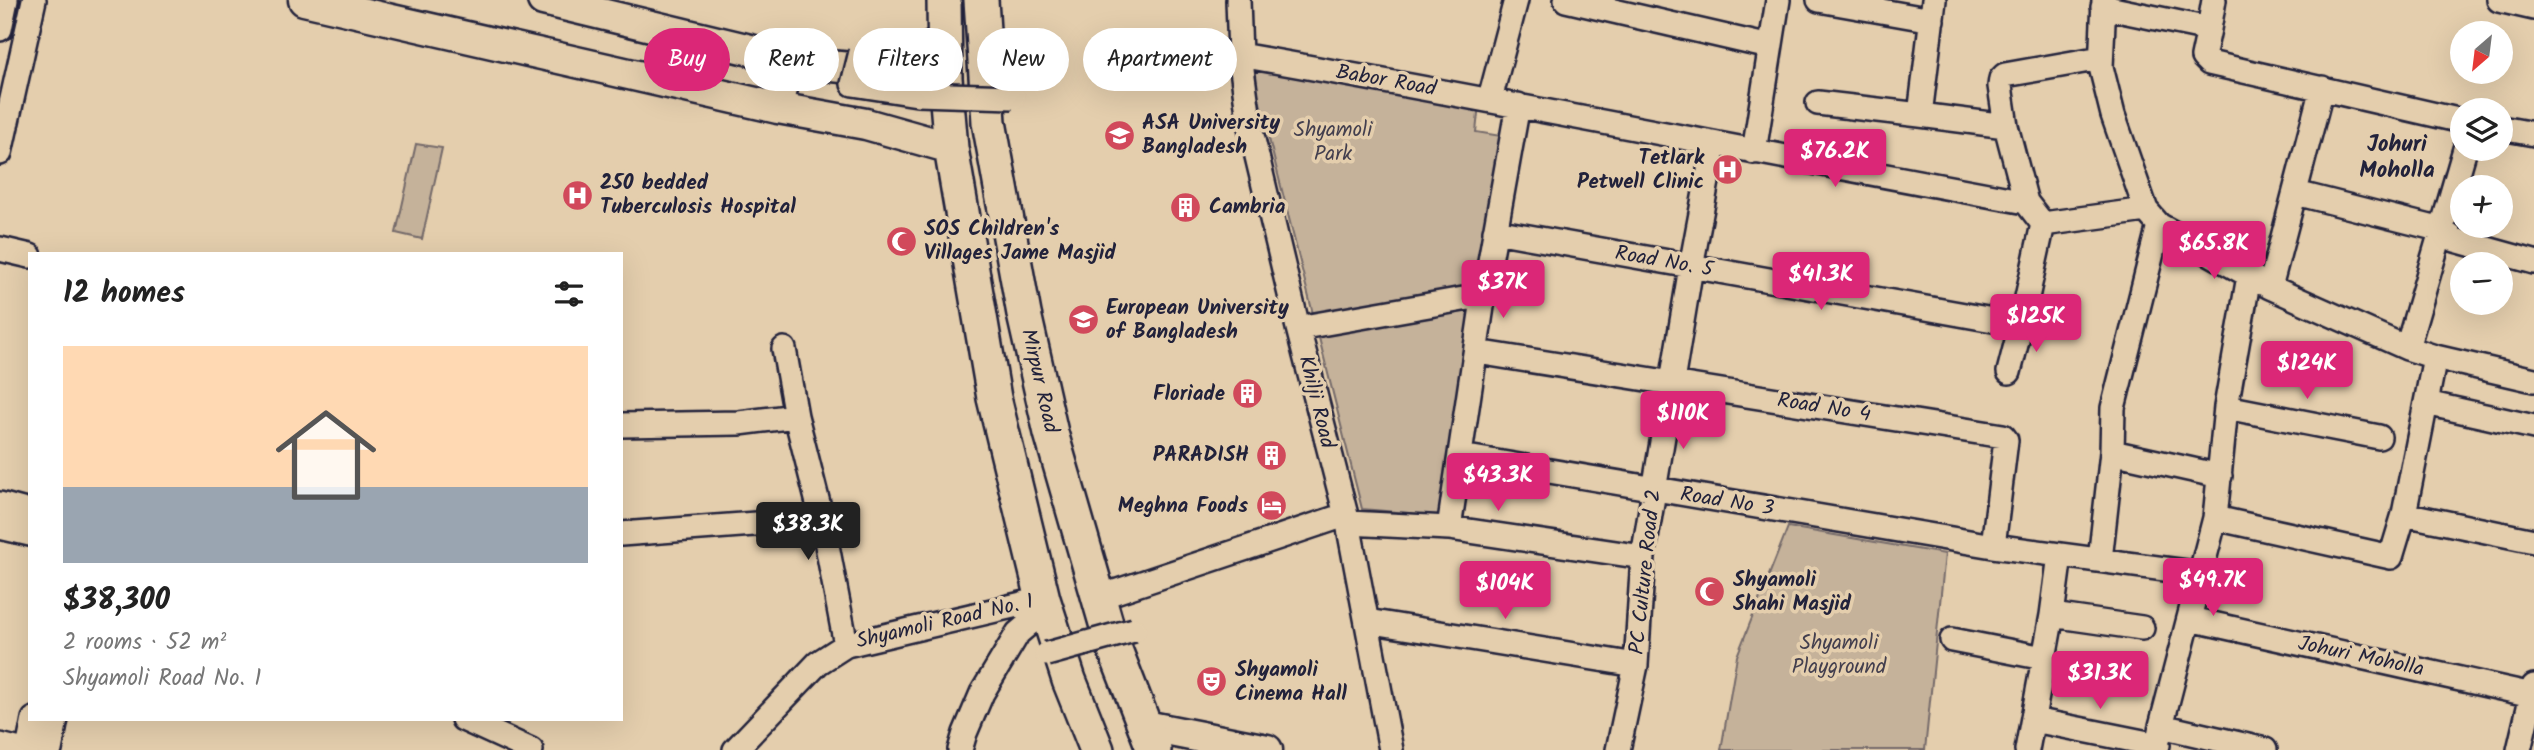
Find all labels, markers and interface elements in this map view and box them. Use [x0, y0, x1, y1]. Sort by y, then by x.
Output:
north arrow [2450, 21, 2513, 84]
map controls [2450, 21, 2513, 315]
chip: Buy [644, 28, 730, 91]
chip: Rent [744, 28, 839, 91]
chip: Filters [853, 28, 963, 91]
chip: New [977, 28, 1069, 91]
chip: Apartment [1083, 28, 1237, 91]
street label: Babor Road [1333, 56, 1439, 106]
button: layers [2450, 98, 2513, 161]
place label: ASA University Bangladesh [1142, 107, 1280, 164]
park label: Shyamoli Park [1294, 114, 1373, 171]
school or university icon: ASA University Bangladesh [1102, 118, 1136, 152]
district label: Johuri Moholla [2359, 127, 2435, 189]
pin: $76.2K [1778, 130, 1892, 189]
text: $76.2K [1800, 134, 1870, 170]
place label: Tetlark Petwell Clinic [1577, 142, 1705, 199]
hospital icon: Tetlark Petwell Clinic [1710, 153, 1744, 187]
place label: 250 bedded Tuberculosis Hospital [600, 167, 796, 224]
button: + [2450, 175, 2513, 238]
hospital icon: 250 bedded Tuberculosis Hospital [560, 178, 594, 212]
building icon: Cambria [1169, 190, 1203, 224]
place label: Cambria [1209, 191, 1286, 224]
place label: SOS Children's Villages Jame Masjid [924, 213, 1117, 270]
pin: $65.8K [2157, 222, 2271, 281]
mosque icon: SOS Children's Villages Jame Masjid [884, 224, 918, 258]
text: $65.8K [2179, 226, 2249, 262]
street label: Road No. 5 [1612, 237, 1717, 287]
pin: $41.3K [1764, 252, 1878, 312]
button: − [2450, 252, 2513, 315]
text: $41.3K [1789, 257, 1853, 293]
pin: $37K [1462, 260, 1544, 320]
text: $37K [1478, 265, 1528, 301]
text: 12 homes [63, 270, 185, 318]
icon: filters [550, 275, 588, 313]
place label: European University of Bangladesh [1106, 292, 1289, 349]
pin: $125K [1987, 294, 2085, 354]
text: $125K [2006, 299, 2066, 335]
school or university icon: European University of Bangladesh [1066, 303, 1100, 337]
street label: Mirpur Road [1011, 326, 1067, 437]
pin: $124K [2258, 342, 2356, 401]
text: $124K [2277, 346, 2337, 382]
street label: Khilji Road [1289, 352, 1344, 452]
building icon: Floriade [1231, 377, 1265, 411]
place label: Floriade [1153, 378, 1225, 411]
street label: Road No 4 [1775, 384, 1873, 432]
icon: home [263, 392, 389, 518]
pin: $110K [1634, 392, 1732, 451]
text: $110K [1656, 396, 1710, 432]
building icon: PARADISH [1255, 438, 1289, 472]
place label: PARADISH [1153, 439, 1249, 472]
pin: $43.3K [1441, 454, 1555, 513]
text: $43.3K [1463, 458, 1533, 494]
street label: Road No 3 [1678, 478, 1776, 526]
street label: PC Culture Road 2 [1621, 488, 1671, 656]
hotel icon: Meghna Foods [1254, 489, 1288, 523]
place label: Meghna Foods [1118, 490, 1248, 523]
pin: $38.3K [751, 503, 865, 562]
text: $38.3K [772, 507, 844, 543]
pin: $49.7K [2156, 558, 2270, 618]
pin: $104K [1456, 562, 1554, 621]
text: $49.7K [2179, 563, 2247, 599]
place label: Shyamoli Shahi Masjid [1733, 564, 1852, 621]
text: $104K [1476, 566, 1534, 602]
mosque icon: Shyamoli Shahi Masjid [1693, 575, 1727, 609]
text: $38,300 [63, 577, 170, 625]
street label: Shyamoli Road No. 1 [853, 586, 1037, 658]
text: 2 rooms · 52 m² [63, 625, 226, 661]
park label: Shyamoli Playground [1792, 627, 1887, 684]
street label: Johuri Moholla [2295, 628, 2427, 686]
pin: $31.3K [2043, 652, 2157, 711]
place label: Shyamoli Cinema Hall [1235, 654, 1347, 711]
text: $31.3K [2067, 656, 2133, 692]
text: Shyamoli Road No. 1 [63, 661, 261, 697]
theatre icon: Shyamoli Cinema Hall [1195, 665, 1229, 699]

